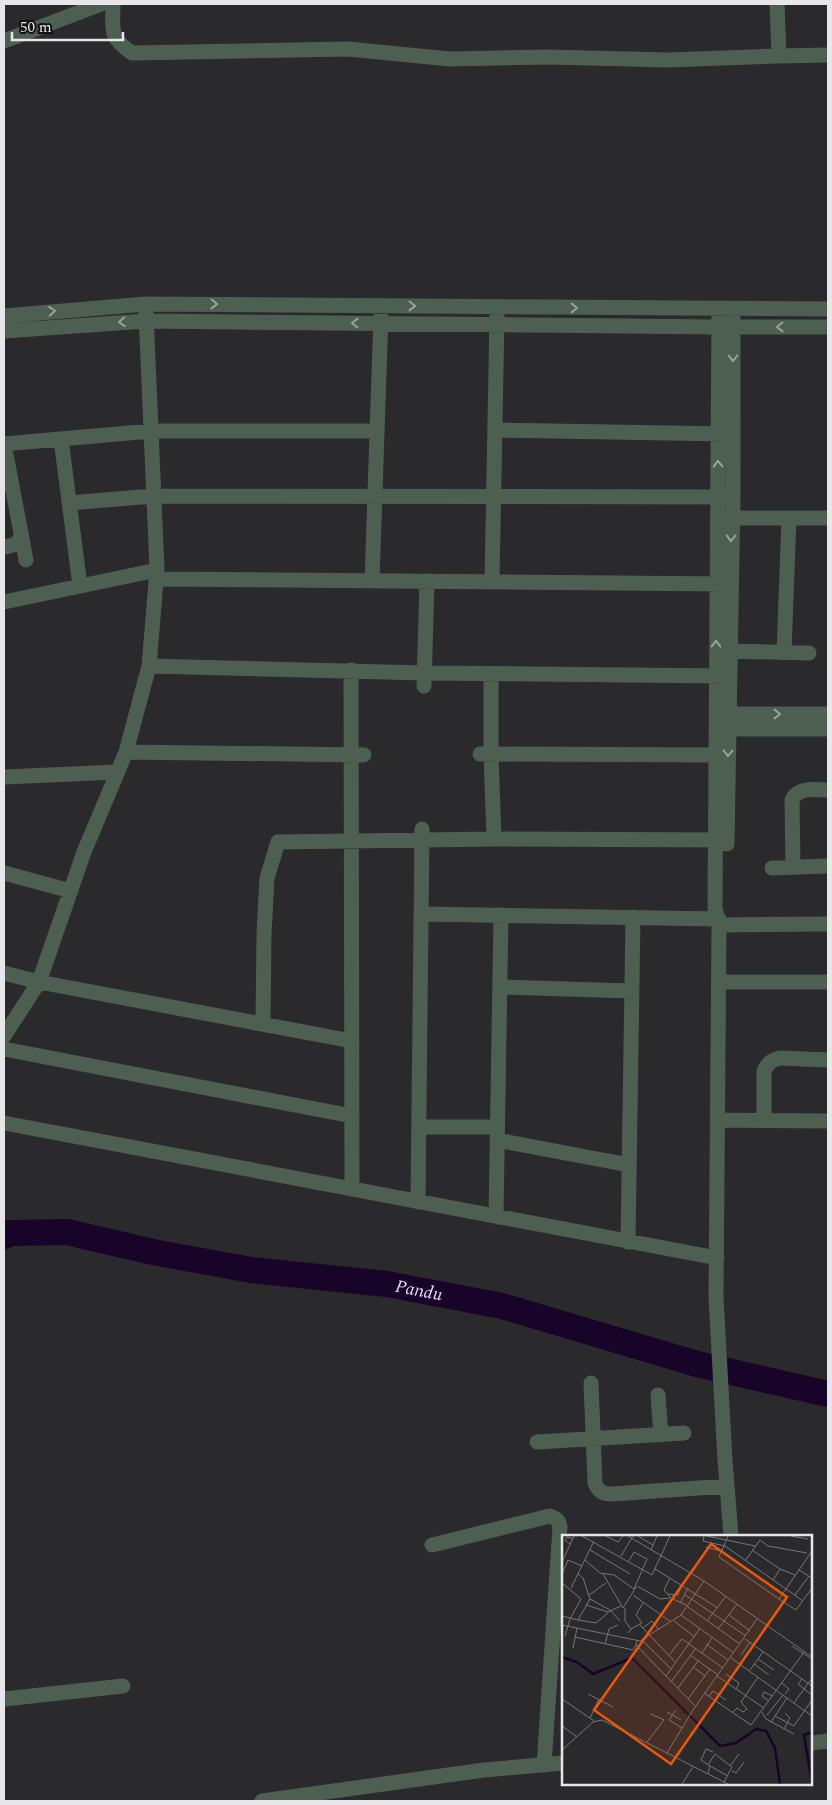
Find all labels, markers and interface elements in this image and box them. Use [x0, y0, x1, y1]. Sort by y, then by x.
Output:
scale bar [12, 10, 124, 42]
text: 50 m [20, 16, 52, 39]
one-way arrow [211, 299, 219, 309]
one-way arrow [408, 301, 416, 311]
one-way arrow [571, 303, 579, 313]
one-way arrow [49, 306, 57, 317]
one-way arrow [118, 317, 126, 328]
one-way arrow [350, 318, 358, 328]
one-way arrow [775, 322, 783, 332]
one-way arrow [728, 354, 738, 362]
one-way arrow [713, 459, 724, 467]
one-way arrow [726, 534, 736, 542]
one-way arrow [711, 639, 721, 647]
one-way arrow [774, 709, 782, 719]
one-way arrow [723, 750, 733, 757]
water label: Pandu [393, 1273, 445, 1308]
inset map [562, 1535, 812, 1785]

